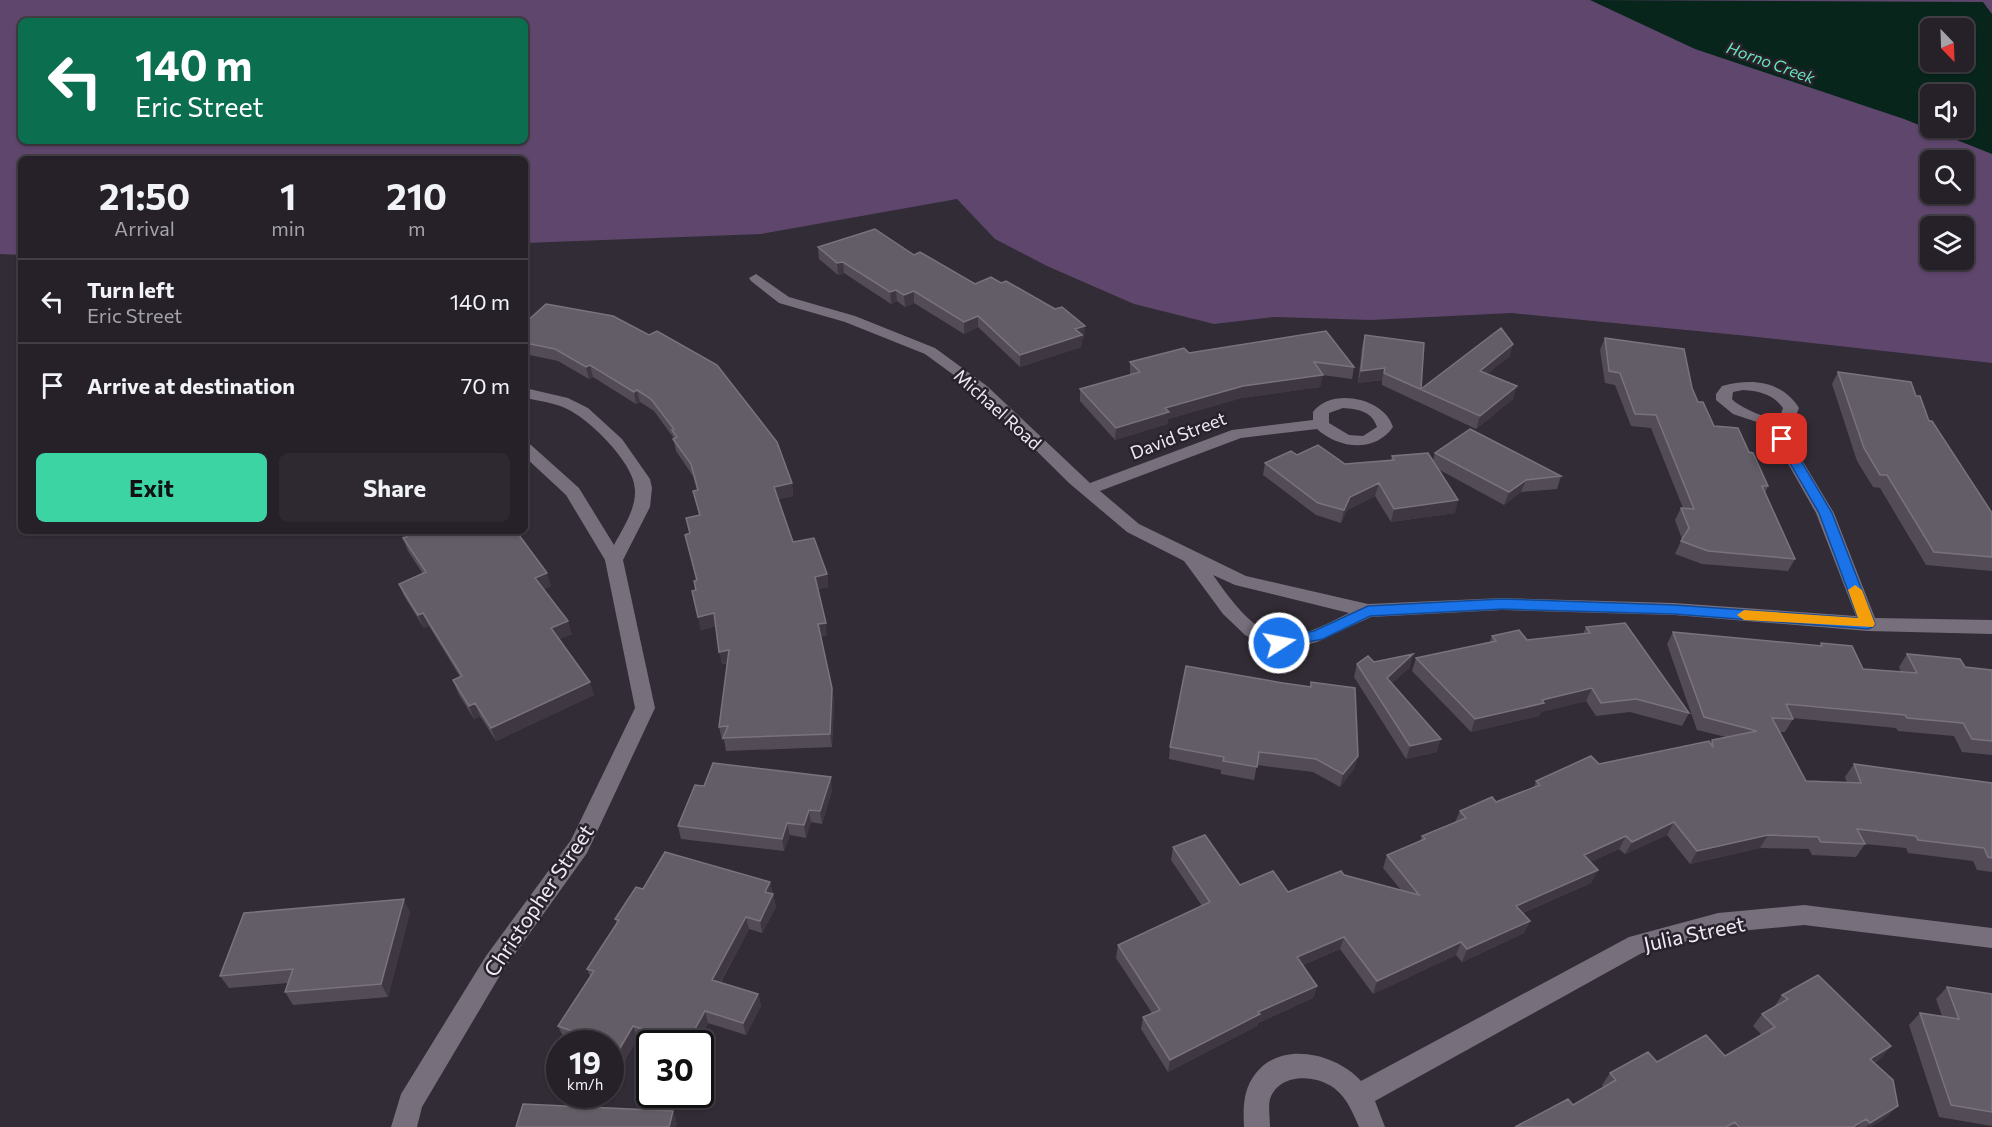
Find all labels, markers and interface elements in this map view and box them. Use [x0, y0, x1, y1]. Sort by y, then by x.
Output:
north arrow [1920, 18, 1974, 72]
map controls [1920, 18, 1974, 270]
water label: Horno Creek [1724, 37, 1818, 87]
text: 140 m [135, 38, 252, 90]
icon: left [36, 42, 114, 120]
button: sound [1920, 84, 1974, 138]
text: Eric Street [135, 90, 264, 123]
button: search [1920, 150, 1974, 204]
text: 21:50 [99, 173, 190, 217]
text: 1 [280, 173, 296, 217]
text: 210 [386, 173, 447, 217]
text: Arrival [114, 216, 175, 240]
text: min [271, 216, 305, 240]
text: m [408, 216, 425, 240]
button: layers [1920, 216, 1974, 270]
text: Turn left [87, 276, 174, 303]
icon: left [36, 285, 69, 318]
text: 140 m [450, 288, 510, 315]
text: Eric Street [87, 303, 182, 327]
street label: Michael Road [950, 364, 1046, 454]
icon: arrive [36, 369, 69, 402]
text: Arrive at destination [87, 372, 295, 399]
text: 70 m [461, 372, 510, 399]
street label: David Street [1127, 407, 1229, 463]
pin [1756, 413, 1807, 464]
icon: arrive [1765, 422, 1798, 455]
button: Exit [36, 453, 267, 522]
button: Share [279, 453, 510, 522]
position arrow [1247, 611, 1311, 675]
street label: Christopher Street [478, 819, 598, 981]
street label: Julia Street [1641, 910, 1747, 956]
speed limit sign: 30 [636, 1030, 714, 1108]
text: 19 [569, 1043, 601, 1080]
text: km/h [567, 1075, 603, 1093]

